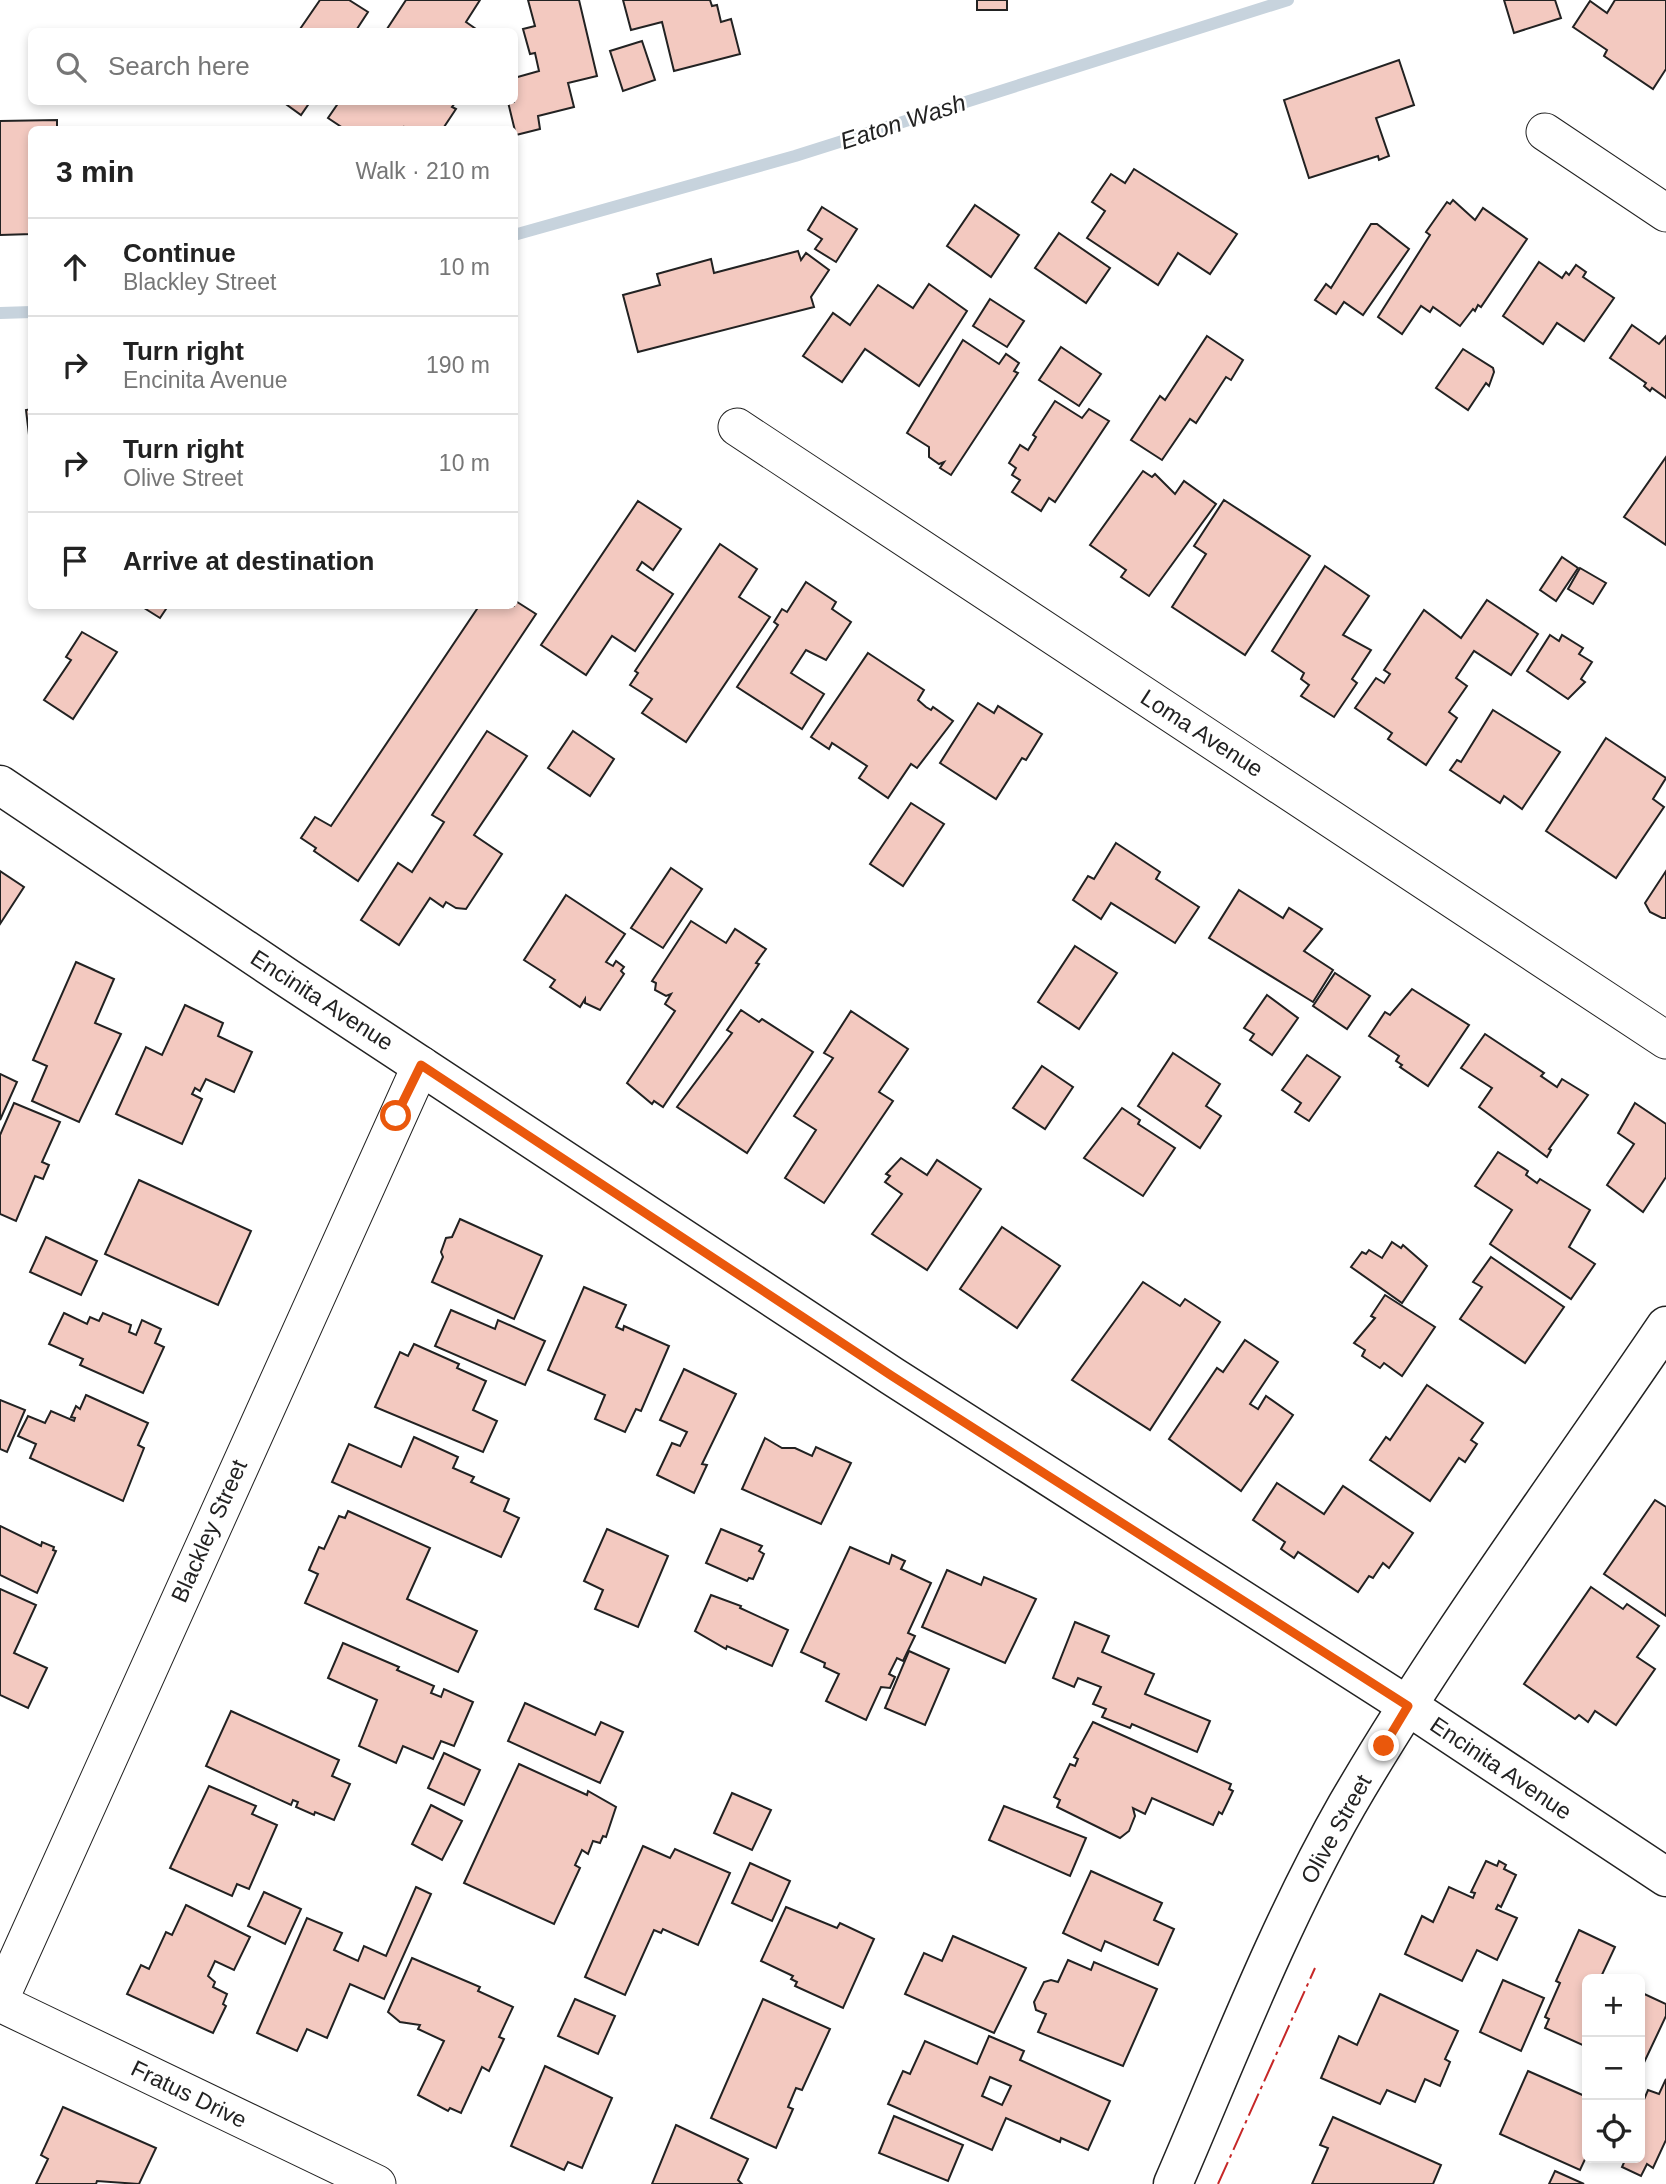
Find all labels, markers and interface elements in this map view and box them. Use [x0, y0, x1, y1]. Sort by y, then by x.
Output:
search box [28, 28, 518, 105]
icon: search [52, 48, 90, 86]
text: Search here [108, 51, 250, 81]
water label: Eaton Wash [837, 89, 969, 154]
text: 3 min [56, 155, 134, 188]
text: Walk · 210 m [355, 158, 490, 184]
text: Continue [123, 238, 236, 268]
icon: ahead [56, 248, 94, 286]
text: 10 m [439, 254, 490, 280]
text: Blackley Street [123, 269, 276, 295]
text: Turn right [123, 336, 244, 366]
icon: right [56, 346, 94, 384]
text: 190 m [426, 352, 490, 378]
text: Encinita Avenue [123, 367, 288, 393]
text: Turn right [123, 434, 244, 464]
icon: right [56, 444, 94, 482]
text: 10 m [439, 450, 490, 476]
text: Olive Street [123, 465, 243, 491]
icon: arrive [56, 542, 94, 580]
text: Arrive at destination [123, 546, 374, 576]
street label: Loma Avenue [1136, 684, 1268, 782]
street label: Encinita Avenue [246, 944, 398, 1056]
route start [380, 1100, 411, 1131]
street label: Blackley Street [166, 1455, 252, 1606]
street label: Encinita Avenue [1426, 1711, 1576, 1825]
route end [1368, 1730, 1399, 1761]
street label: Olive Street [1296, 1770, 1377, 1888]
map controls [1582, 1974, 1645, 2163]
button: + [1582, 1974, 1645, 2037]
button: − [1582, 2037, 1645, 2100]
street label: Fratus Drive [127, 2055, 251, 2133]
button: locate [1582, 2100, 1645, 2163]

